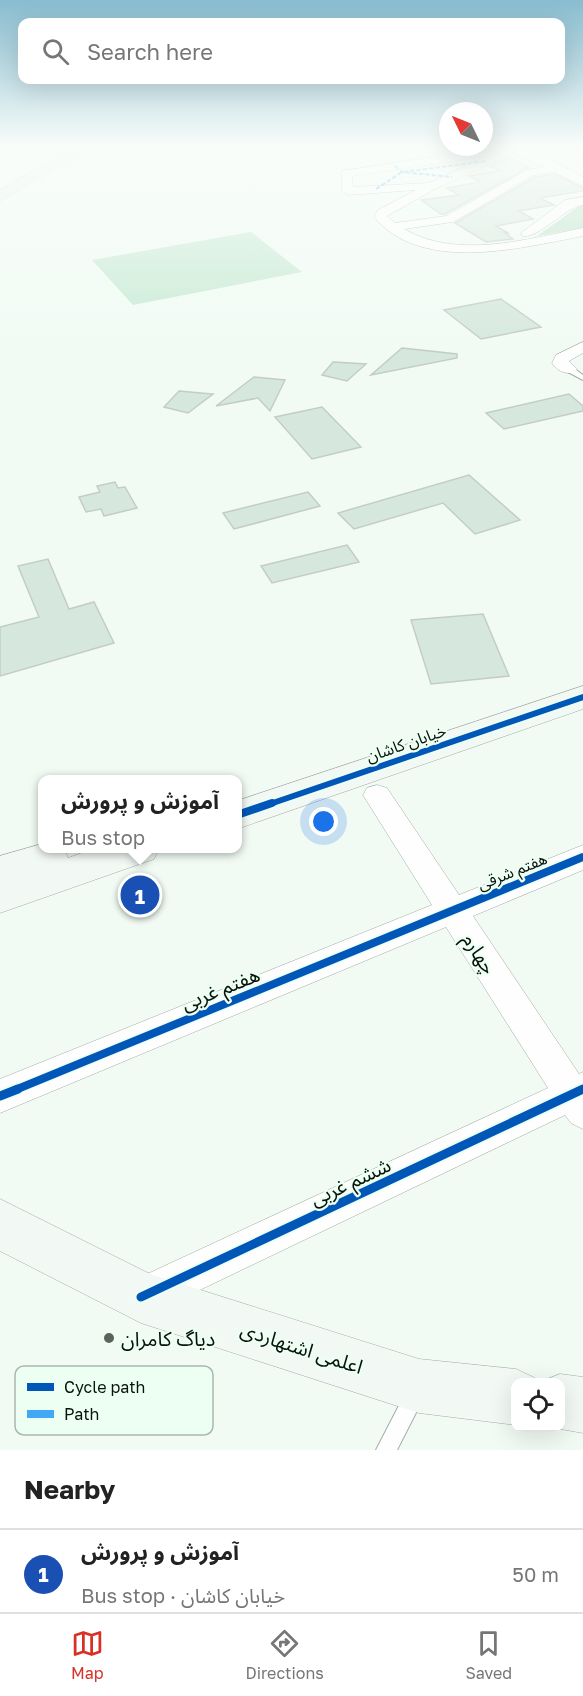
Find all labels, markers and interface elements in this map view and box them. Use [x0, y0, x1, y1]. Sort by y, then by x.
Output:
search box [18, 18, 565, 84]
icon: search [39, 35, 72, 68]
text: Search here [87, 38, 213, 65]
north arrow [439, 102, 493, 156]
street label: خیابان کاشان [363, 720, 449, 766]
popup [38, 775, 242, 853]
text: آموزش و پرورش [61, 787, 219, 814]
your location [309, 807, 338, 836]
text: Bus stop [61, 825, 145, 849]
street label: هفتم شرقی [474, 848, 551, 897]
pin: 1 [120, 872, 160, 918]
street label: چهارم [455, 928, 502, 980]
street label: هفتم غربی [177, 961, 264, 1018]
street label: ششم غربی [306, 1152, 396, 1214]
street label: اعلمی اشتهاردی [237, 1316, 366, 1379]
place label: دیاگ کامران [121, 1326, 215, 1351]
marker: دیاگ کامران [102, 1331, 116, 1345]
legend [15, 1366, 213, 1435]
text: Cycle path [64, 1377, 145, 1397]
map controls [511, 1378, 565, 1432]
button: locate [511, 1378, 565, 1432]
text: Path [64, 1404, 99, 1424]
text: Nearby [24, 1474, 115, 1505]
text: آموزش و پرورش [81, 1538, 239, 1565]
text: 1 [38, 1562, 49, 1586]
text: 50 m [512, 1562, 559, 1586]
text: Bus stop · خیابان کاشان [81, 1583, 285, 1607]
tab: Map [71, 1627, 104, 1683]
tab: Directions [246, 1627, 324, 1683]
tab: Saved [465, 1627, 512, 1683]

